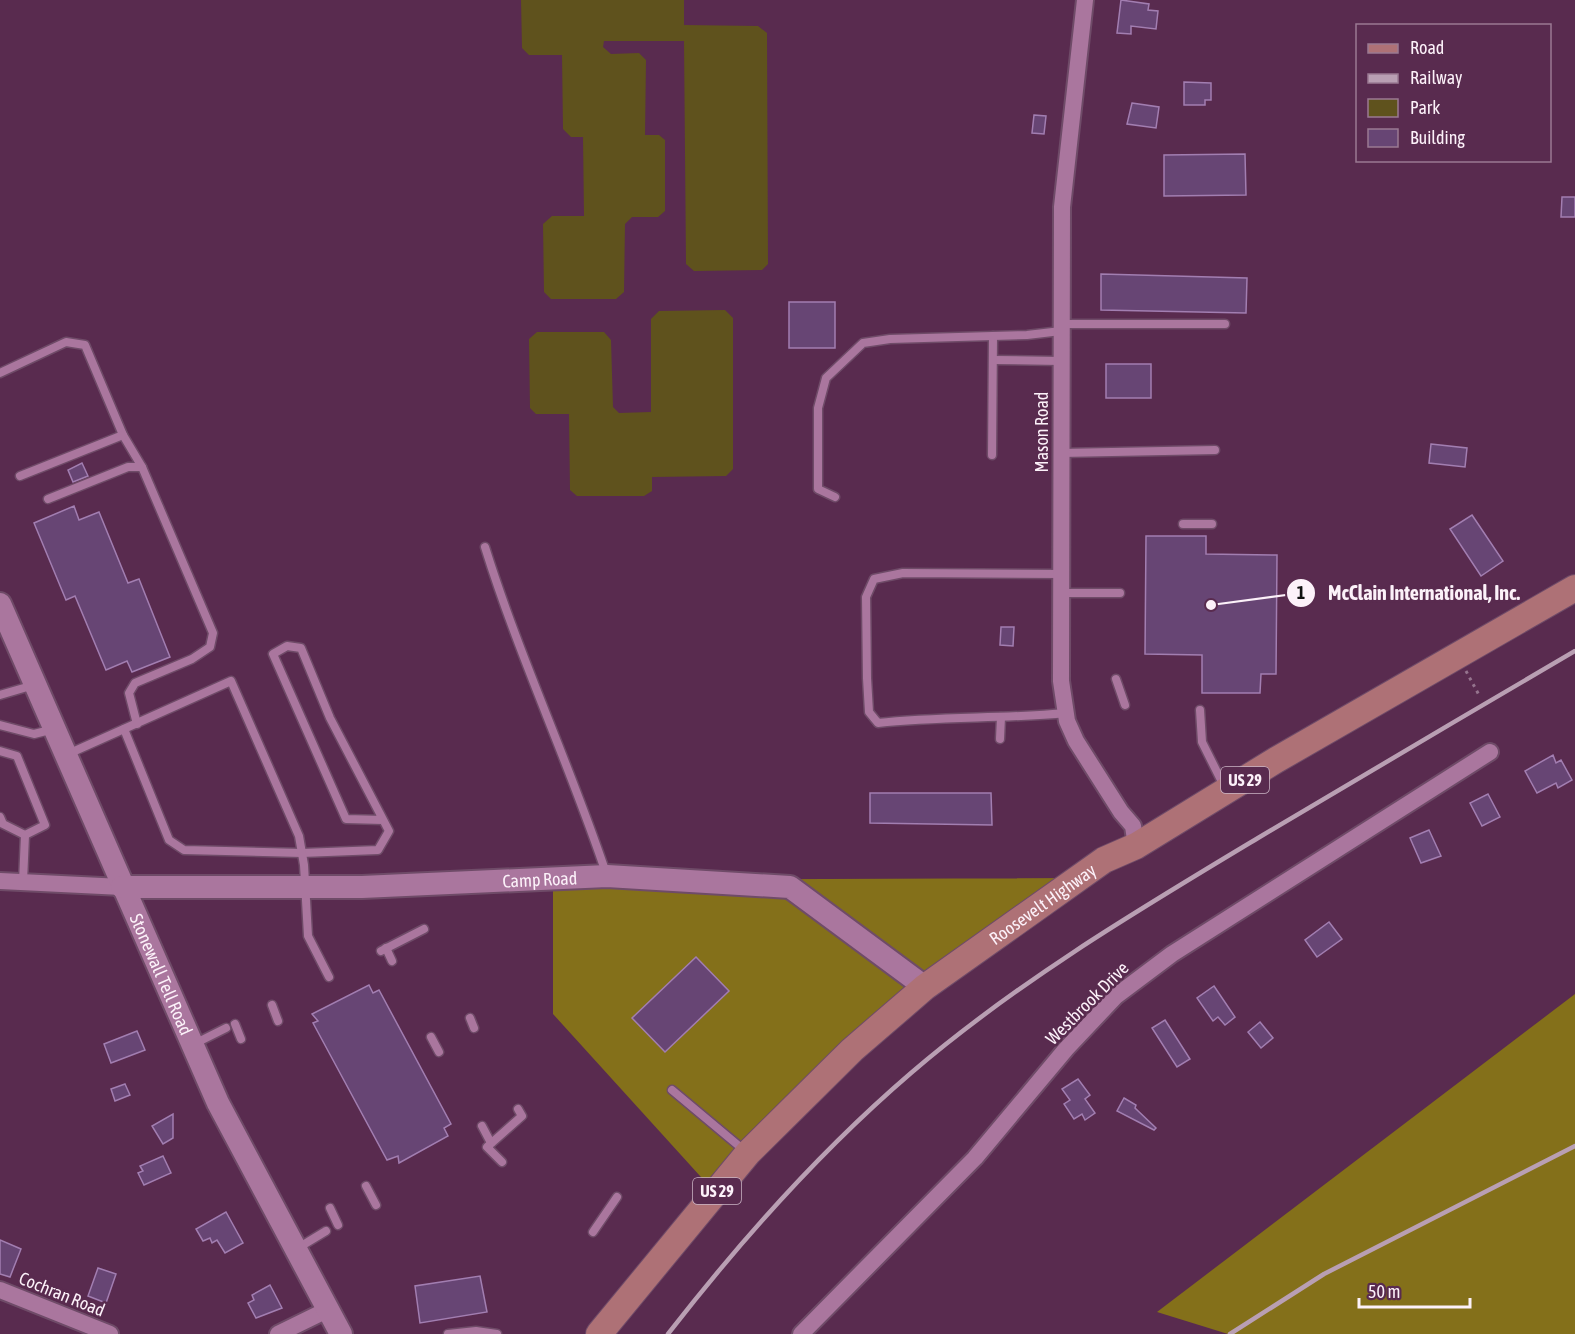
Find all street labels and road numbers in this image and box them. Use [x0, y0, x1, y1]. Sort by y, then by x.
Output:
street label: Mason Road [1031, 392, 1052, 472]
road number: US 29 [1221, 767, 1269, 793]
street label: Roosevelt Highway [985, 859, 1100, 949]
street label: Camp Road [502, 867, 578, 891]
street label: Stonewall Tell Road [126, 910, 197, 1038]
street label: Westbrook Drive [1041, 957, 1133, 1049]
road number: US 29 [693, 1178, 741, 1204]
street label: Cochran Road [16, 1267, 108, 1321]

